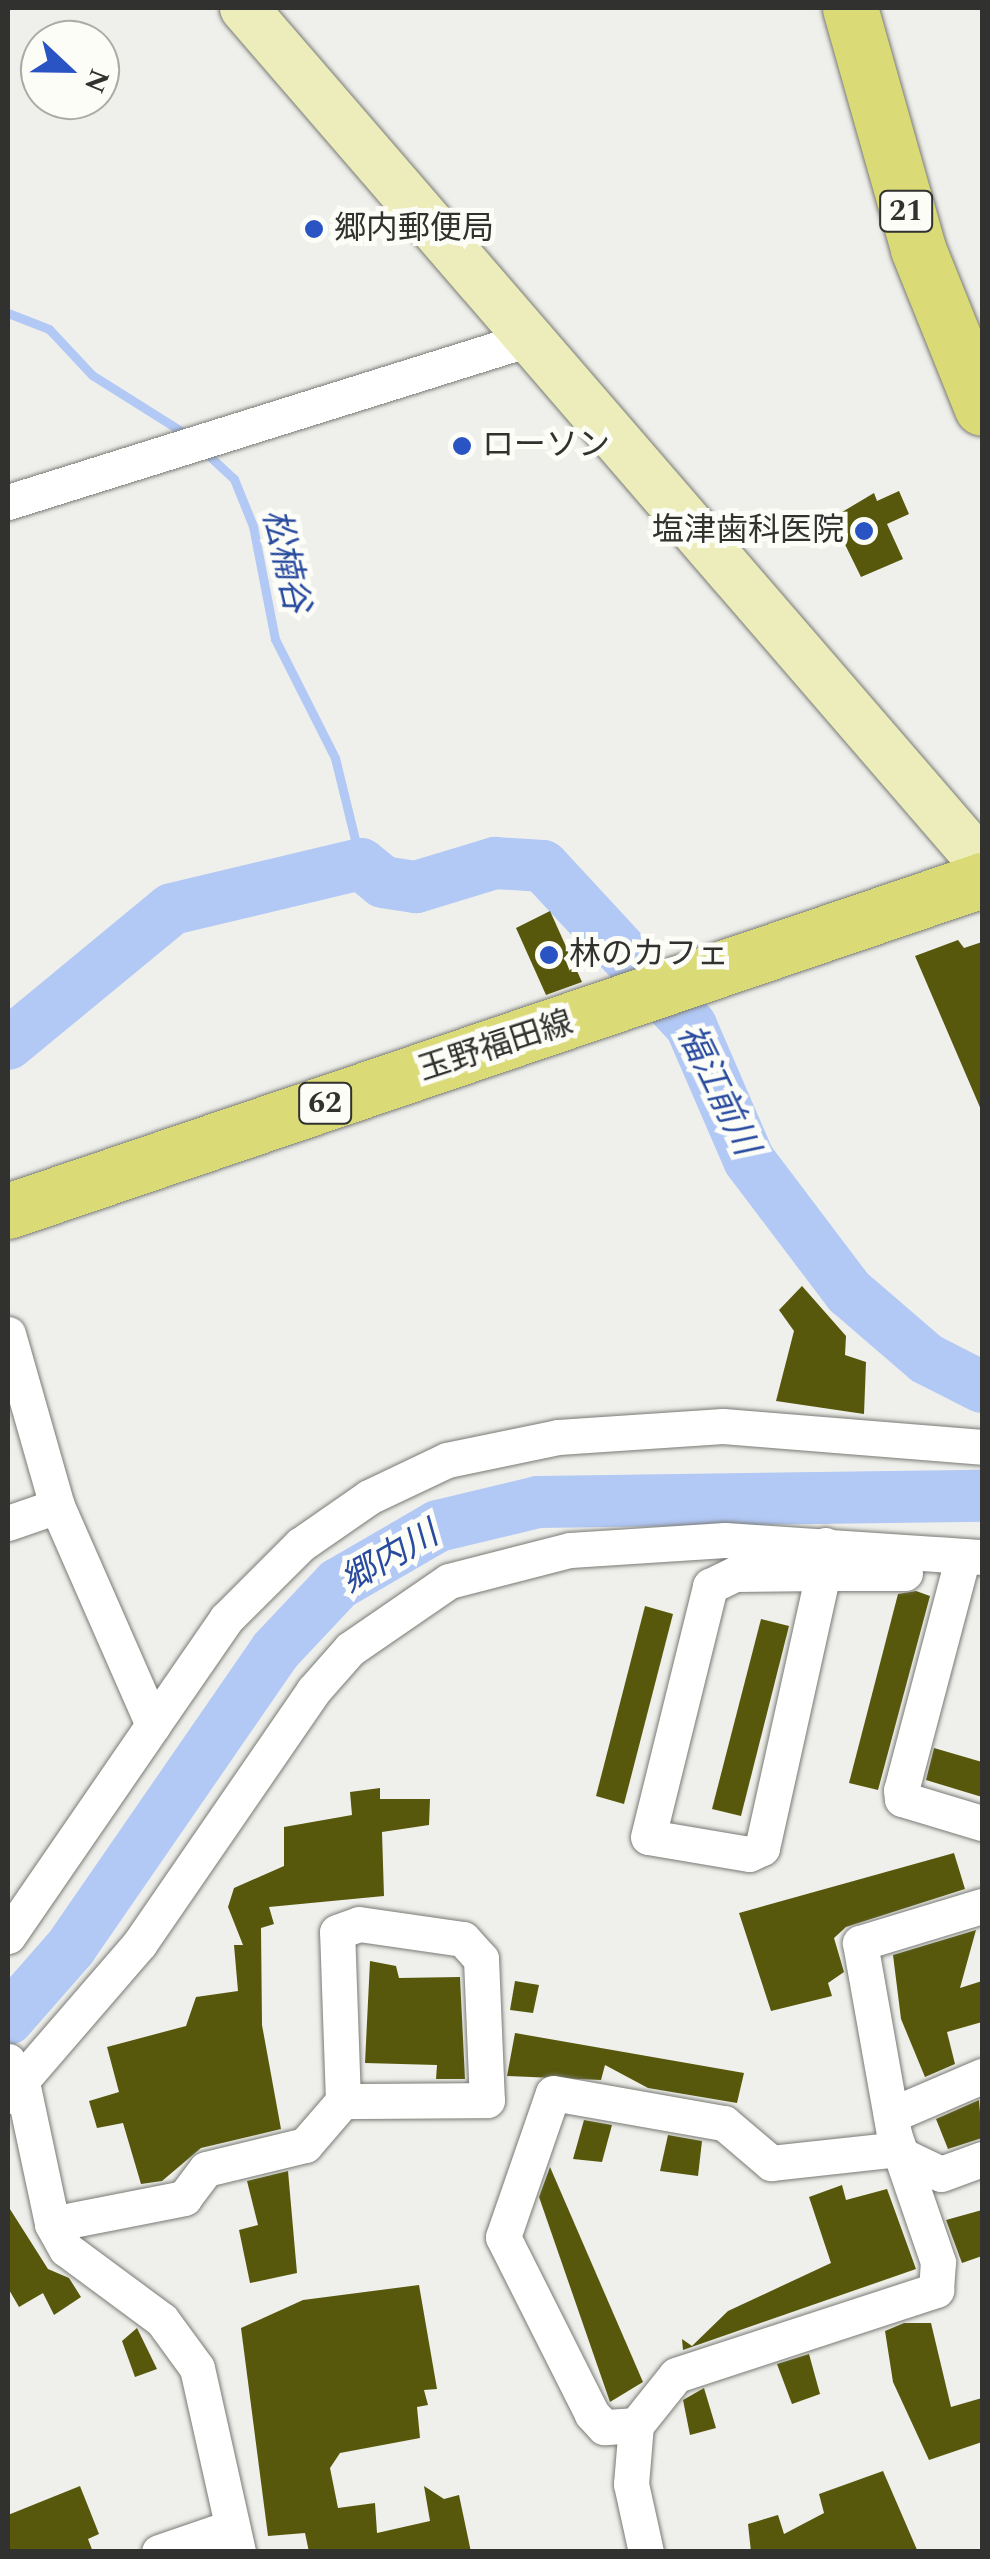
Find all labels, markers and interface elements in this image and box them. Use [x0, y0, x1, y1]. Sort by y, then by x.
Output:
north arrow [20, 20, 120, 120]
text: N [72, 62, 121, 99]
road number: 21 [878, 186, 934, 236]
place label: 郷内郵便局 [334, 210, 494, 248]
marker: 郷内郵便局 [303, 218, 325, 240]
place label: ローソン [482, 427, 610, 465]
marker: ローソン [451, 435, 473, 457]
water label: 松楠谷 [253, 505, 317, 617]
place label: 塩津歯科医院 [652, 512, 844, 550]
marker: 塩津歯科医院 [853, 520, 875, 542]
place label: 林のカフェ [569, 936, 729, 974]
marker: 林のカフェ [538, 944, 560, 966]
street label: 玉野福田線 [414, 1004, 578, 1090]
water label: 福江前川 [667, 1018, 767, 1162]
road number: 62 [298, 1078, 352, 1128]
water label: 郷内川 [334, 1514, 446, 1602]

